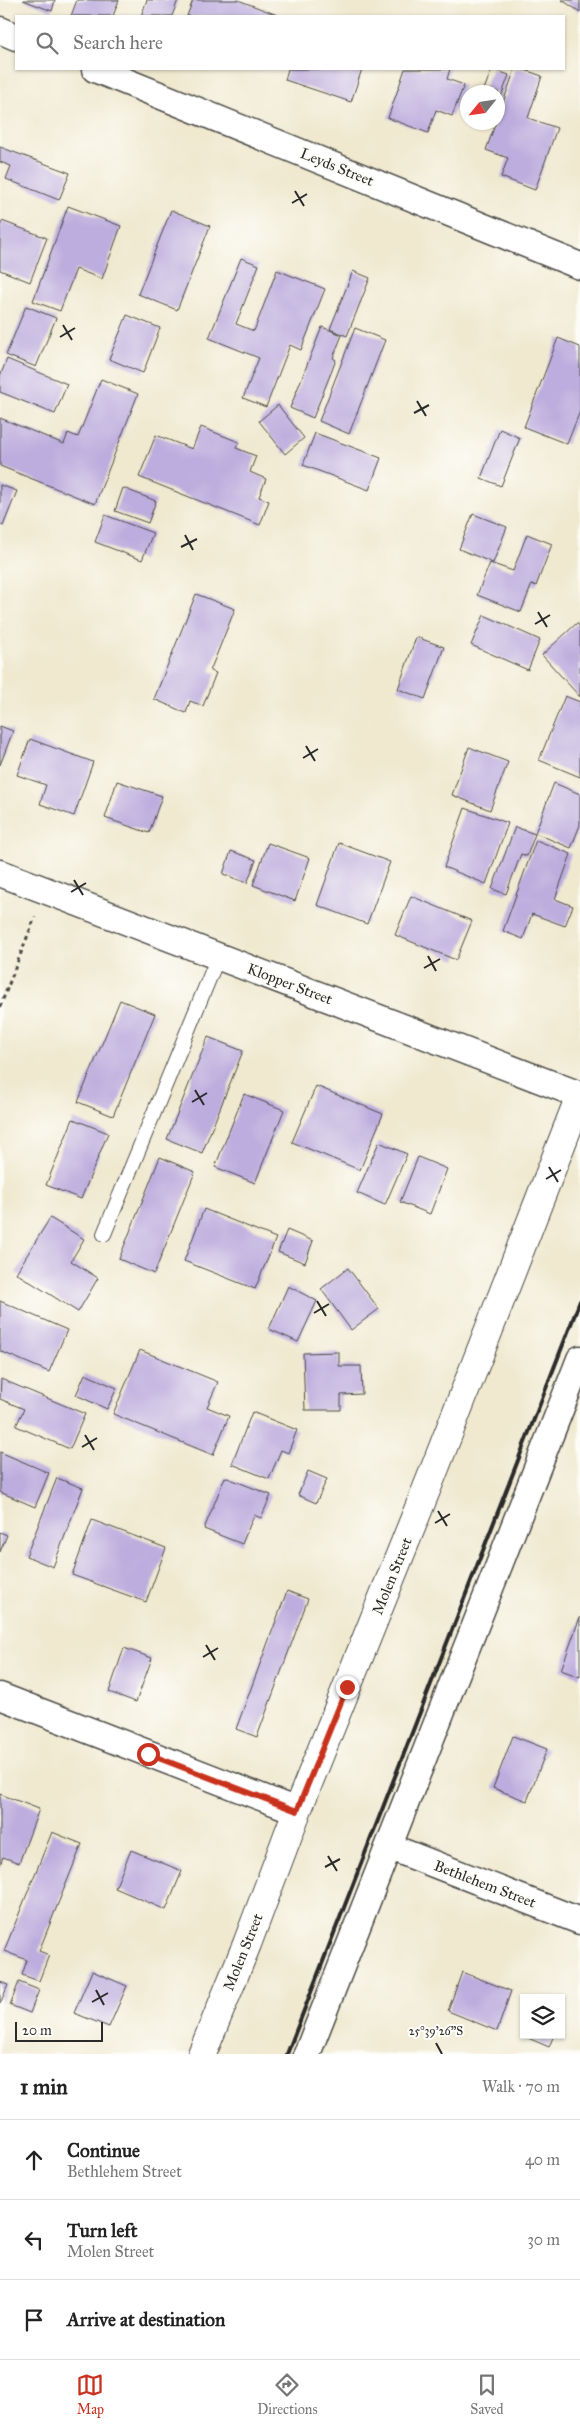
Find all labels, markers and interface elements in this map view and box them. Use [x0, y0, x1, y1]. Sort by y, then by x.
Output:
search box [15, 15, 565, 70]
icon: search [33, 29, 61, 57]
text: Search here [73, 31, 163, 54]
north arrow [460, 85, 505, 130]
street label: Leyds Street [298, 144, 377, 190]
street label: Klopper Street [245, 960, 336, 1009]
street label: Molen Street [368, 1534, 416, 1617]
route end [336, 1676, 359, 1699]
route start [137, 1743, 160, 1766]
street label: Bethlehem Street [432, 1856, 539, 1912]
street label: Molen Street [219, 1910, 267, 1993]
map controls [520, 1994, 565, 2039]
button: layers [520, 1994, 565, 2039]
scale bar [15, 2019, 102, 2042]
text: 20 m [22, 2022, 52, 2039]
text: 25°39'26"S [409, 2024, 463, 2038]
text: 1 min [20, 2074, 68, 2100]
text: Walk · 70 m [482, 2077, 560, 2096]
text: Continue [67, 2139, 140, 2162]
icon: ahead [20, 2146, 48, 2174]
text: 40 m [525, 2150, 560, 2169]
text: Bethlehem Street [67, 2162, 182, 2181]
text: Turn left [67, 2219, 137, 2242]
icon: left [20, 2226, 48, 2254]
text: 30 m [527, 2230, 560, 2249]
text: Molen Street [67, 2242, 154, 2261]
icon: arrive [20, 2306, 48, 2334]
text: Arrive at destination [67, 2308, 225, 2331]
tab: Map [76, 2371, 104, 2418]
tab: Directions [257, 2371, 318, 2418]
tab: Saved [470, 2371, 504, 2418]

